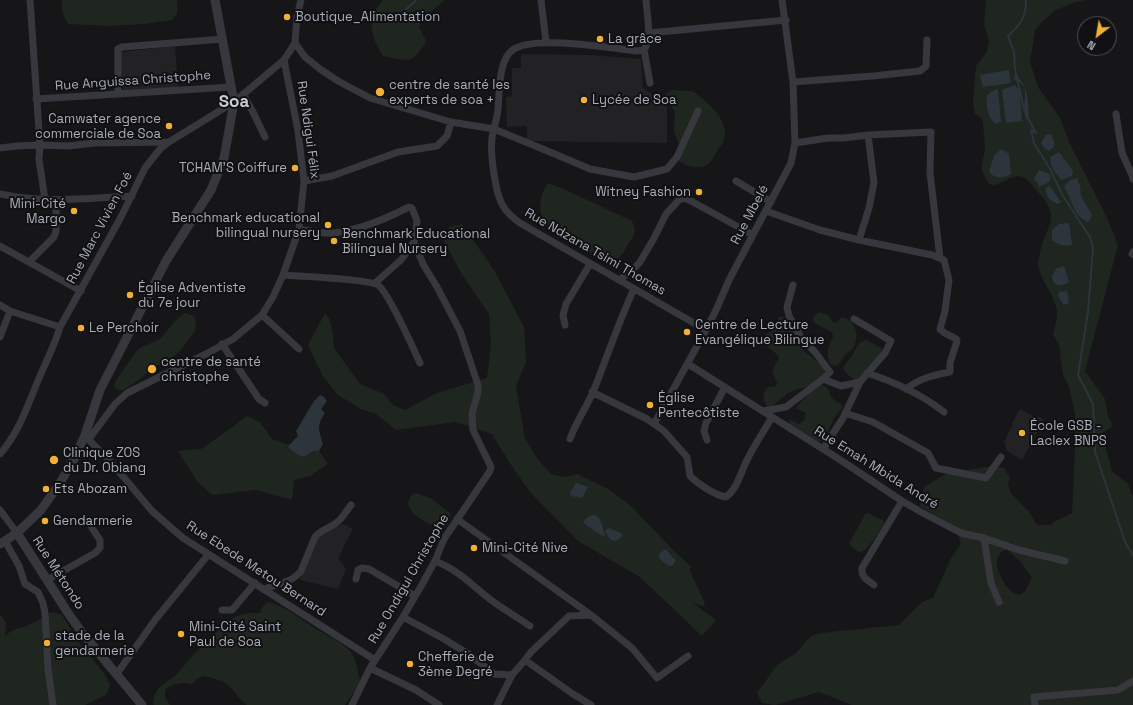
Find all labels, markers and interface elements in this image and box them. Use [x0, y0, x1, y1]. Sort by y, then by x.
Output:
place label: Boutique_Alimentation [295, 9, 440, 25]
marker: Boutique_Alimentation [282, 12, 292, 22]
north arrow [1077, 16, 1117, 56]
place label: La grâce [608, 31, 662, 47]
marker: La grâce [595, 34, 605, 44]
text: N [1085, 38, 1098, 53]
street label: Rue Anguissa Christophe [55, 68, 211, 94]
place label: centre de santé les experts de soa + [389, 77, 510, 108]
street label: Rue Ndigui Félix [293, 80, 323, 180]
marker: centre de santé les experts de soa + [374, 86, 386, 98]
district label: Soa [219, 92, 249, 112]
place label: Lycée de Soa [592, 92, 676, 108]
marker: Lycée de Soa [579, 95, 589, 105]
place label: Camwater agence commerciale de Soa [35, 111, 161, 142]
marker: Camwater agence commerciale de Soa [164, 121, 174, 131]
place label: TCHAM'S Coiffure [179, 160, 287, 176]
marker: TCHAM'S Coiffure [290, 163, 300, 173]
street label: Rue Marc Vivien Foé [64, 169, 136, 287]
street label: Rue Mbelé [728, 182, 772, 248]
place label: Witney Fashion [595, 184, 691, 200]
marker: Witney Fashion [694, 187, 704, 197]
place label: Mini-Cité Margo [10, 196, 66, 227]
street label: Rue Ndzana Tsimi Thomas [522, 205, 668, 299]
marker: Mini-Cité Margo [69, 206, 79, 216]
place label: Benchmark educational bilingual nursery [171, 210, 320, 241]
marker: Benchmark educational bilingual nursery [323, 220, 333, 230]
place label: Benchmark Educational Bilingual Nursery [342, 226, 490, 257]
marker: Benchmark Educational Bilingual Nursery [329, 236, 339, 246]
place label: Église Adventiste du 7e jour [138, 280, 246, 311]
marker: Église Adventiste du 7e jour [125, 290, 135, 300]
place label: Centre de Lecture Evangélique Bilingue [695, 317, 824, 348]
place label: Le Perchoir [89, 320, 159, 336]
marker: Le Perchoir [76, 323, 86, 333]
marker: Centre de Lecture Evangélique Bilingue [682, 327, 692, 337]
place label: centre de santé christophe [161, 354, 261, 385]
marker: centre de santé christophe [146, 363, 158, 375]
place label: Église Pentecôtiste [658, 390, 739, 421]
marker: Église Pentecôtiste [645, 400, 655, 410]
place label: École GSB - Laclex BNPS [1030, 418, 1107, 449]
street label: Rue Emah Mbida André [811, 423, 941, 513]
marker: École GSB - Laclex BNPS [1017, 428, 1027, 438]
place label: Clinique ZOS du Dr. Obiang [63, 445, 146, 476]
marker: Clinique ZOS du Dr. Obiang [48, 454, 60, 466]
place label: Ets Abozam [54, 481, 127, 497]
marker: Ets Abozam [41, 484, 51, 494]
street label: Rue Ondigui Christophe [365, 511, 453, 647]
place label: Gendarmerie [53, 513, 133, 529]
marker: Gendarmerie [40, 516, 50, 526]
street label: Rue Ebede Metou Bernard [183, 518, 329, 620]
street label: Rue Métondo [29, 534, 87, 612]
place label: Mini-Cité Nive [482, 540, 568, 556]
marker: Mini-Cité Nive [469, 543, 479, 553]
place label: Mini-Cité Saint Paul de Soa [189, 619, 281, 650]
place label: stade de la gendarmerie [55, 628, 134, 659]
marker: Mini-Cité Saint Paul de Soa [176, 629, 186, 639]
marker: stade de la gendarmerie [42, 638, 52, 648]
place label: Chefferie de 3ème Degré [418, 649, 494, 680]
marker: Chefferie de 3ème Degré [405, 659, 415, 669]

